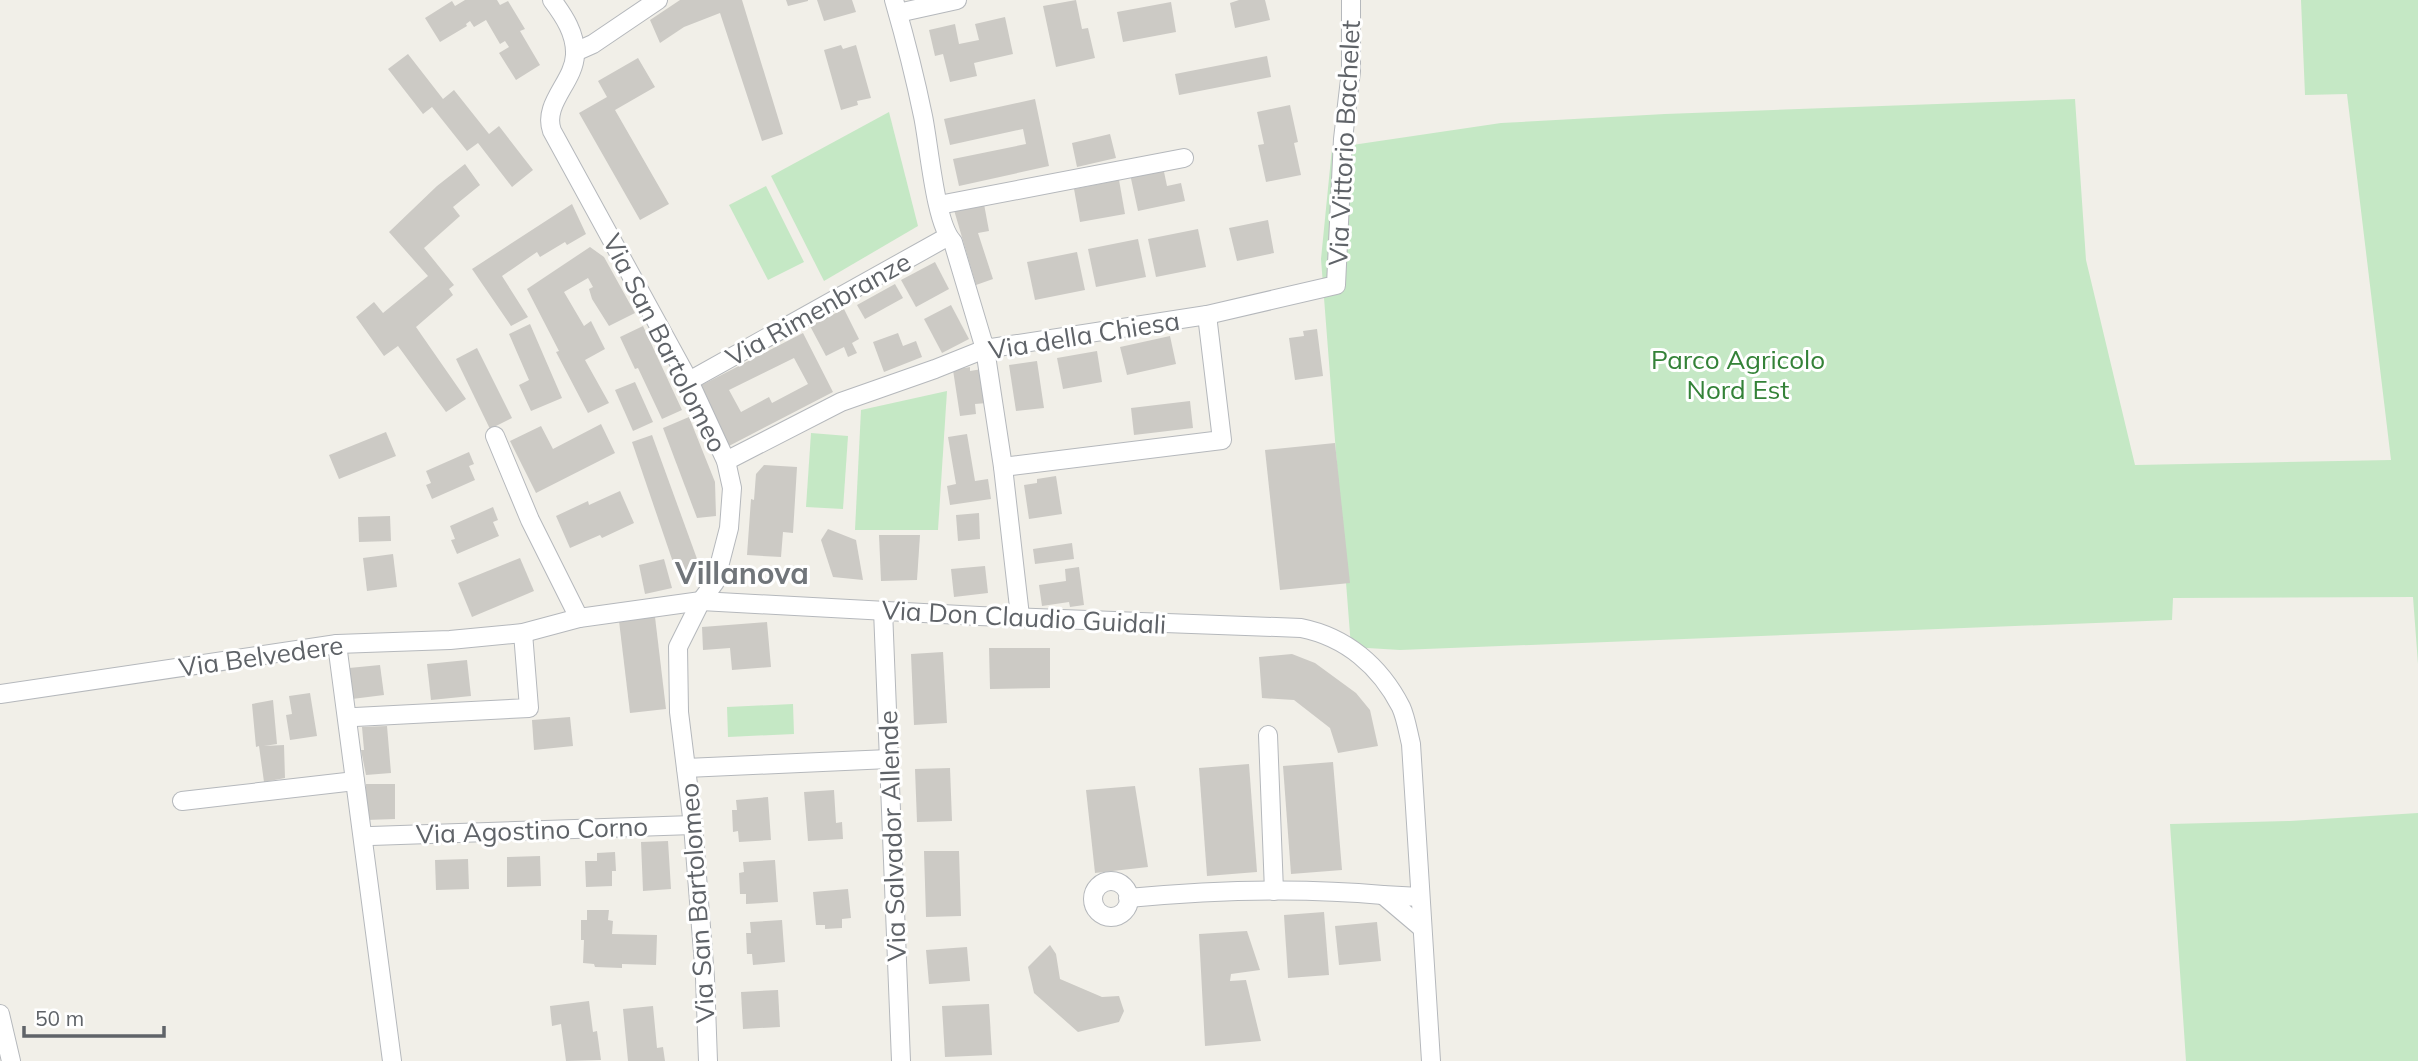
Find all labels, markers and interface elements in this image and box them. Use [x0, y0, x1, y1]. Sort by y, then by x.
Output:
street label: Via Vittorio Bachelet [1321, 19, 1367, 267]
street label: Via San Bartolomeo [596, 228, 734, 458]
street label: Via Rimenbranze [720, 245, 916, 373]
street label: Via della Chiesa [986, 304, 1182, 366]
park label: Parco Agricolo Nord Est [1651, 343, 1825, 406]
district label: Villanova [674, 554, 809, 592]
street label: Via Don Claudio Guidali [881, 593, 1167, 641]
street label: Via Belvedere [177, 628, 345, 684]
street label: Via Salvador Allende [871, 710, 913, 962]
street label: Via San Bartolomeo [672, 782, 722, 1024]
street label: Via Agostino Corno [415, 809, 649, 851]
scale bar [24, 995, 164, 1038]
text: 50 m [35, 1005, 84, 1031]

